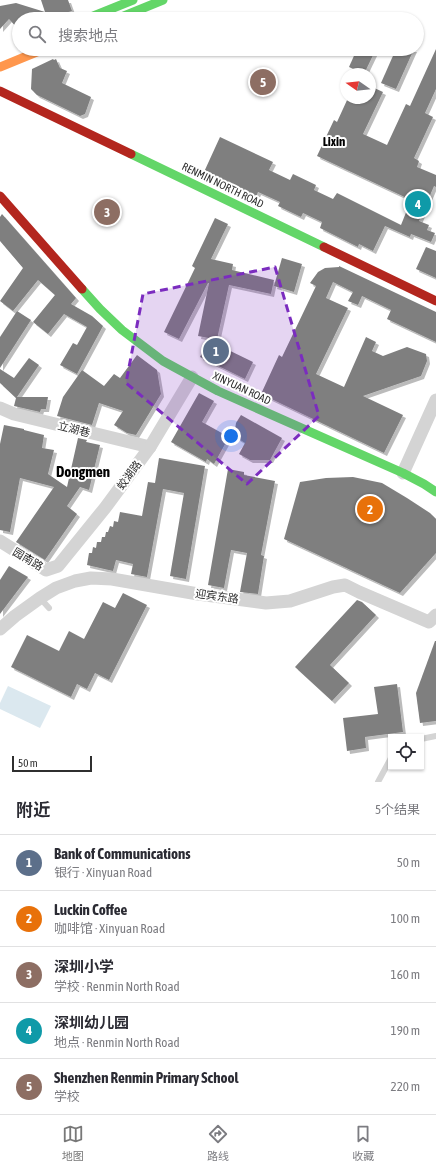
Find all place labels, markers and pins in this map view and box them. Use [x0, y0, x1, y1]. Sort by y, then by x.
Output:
pin: 5 [250, 67, 276, 97]
pin: 4 [405, 189, 431, 219]
pin: 3 [94, 197, 120, 227]
pin: 1 [203, 336, 229, 366]
pin: 2 [357, 494, 383, 524]

